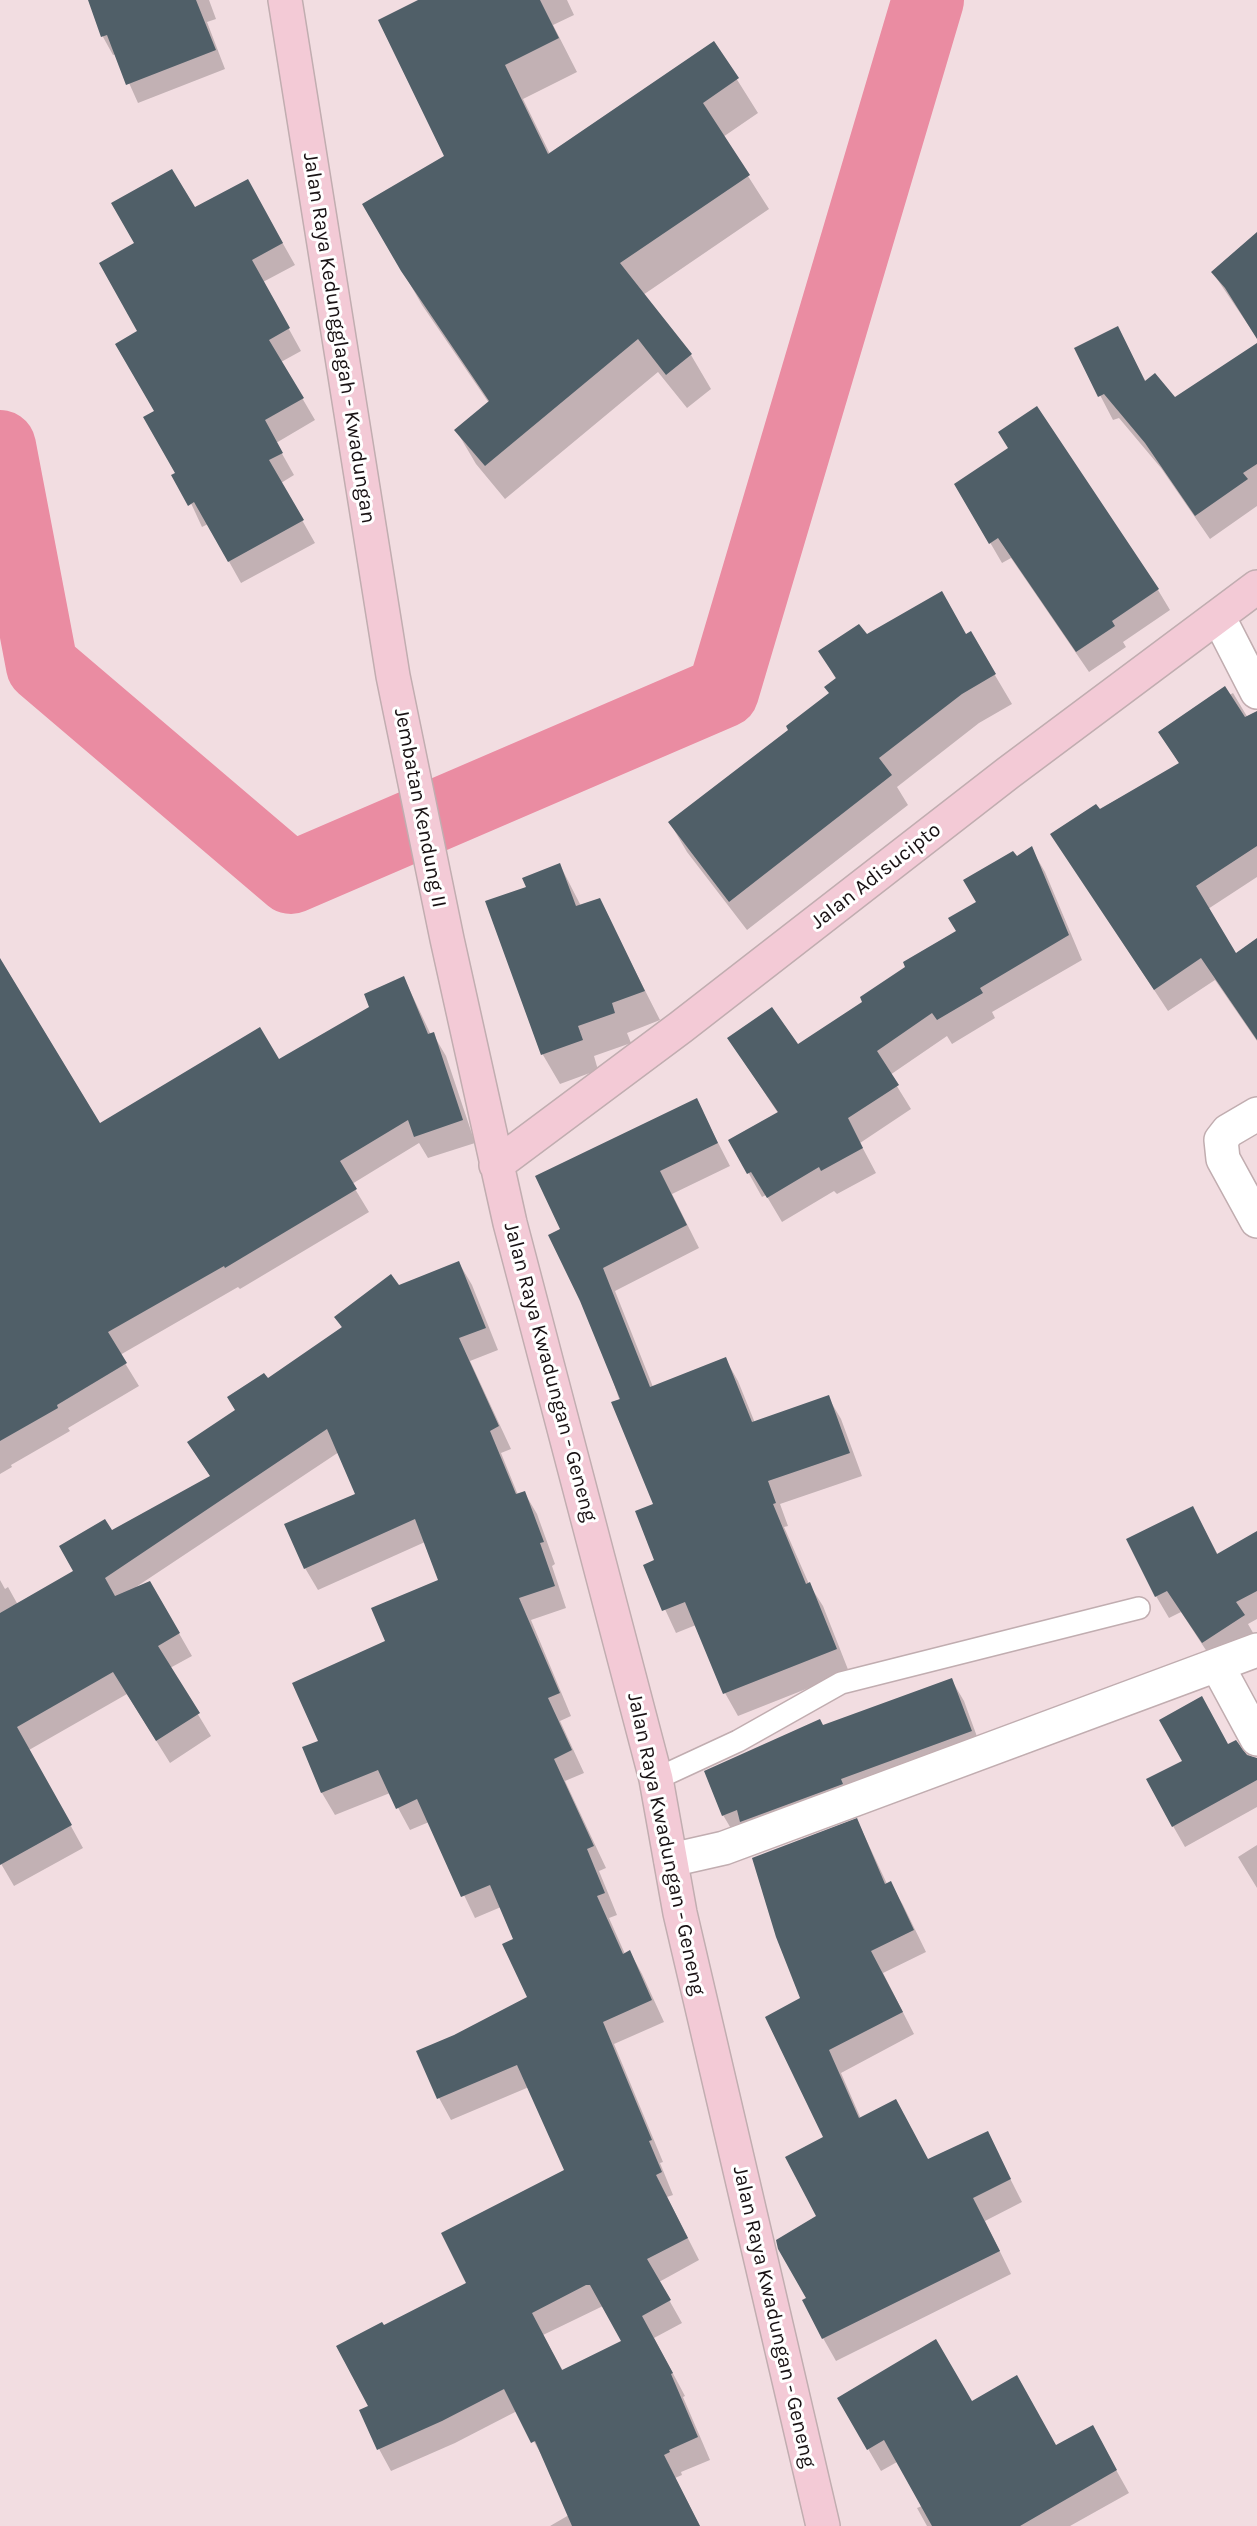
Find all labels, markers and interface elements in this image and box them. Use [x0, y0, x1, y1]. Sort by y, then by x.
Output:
street label: Jalan Raya Kedungglagah - Kwadungan [297, 151, 381, 525]
street label: Jembatan Kendung II [388, 706, 452, 910]
street label: Jalan Adisucipto [806, 817, 946, 935]
street label: Jalan Raya Kwadungan - Geneng [498, 1220, 602, 1524]
street label: Jalan Raya Kwadungan - Geneng [622, 1690, 710, 1998]
street label: Jalan Raya Kwadungan - Geneng [727, 2164, 821, 2470]

